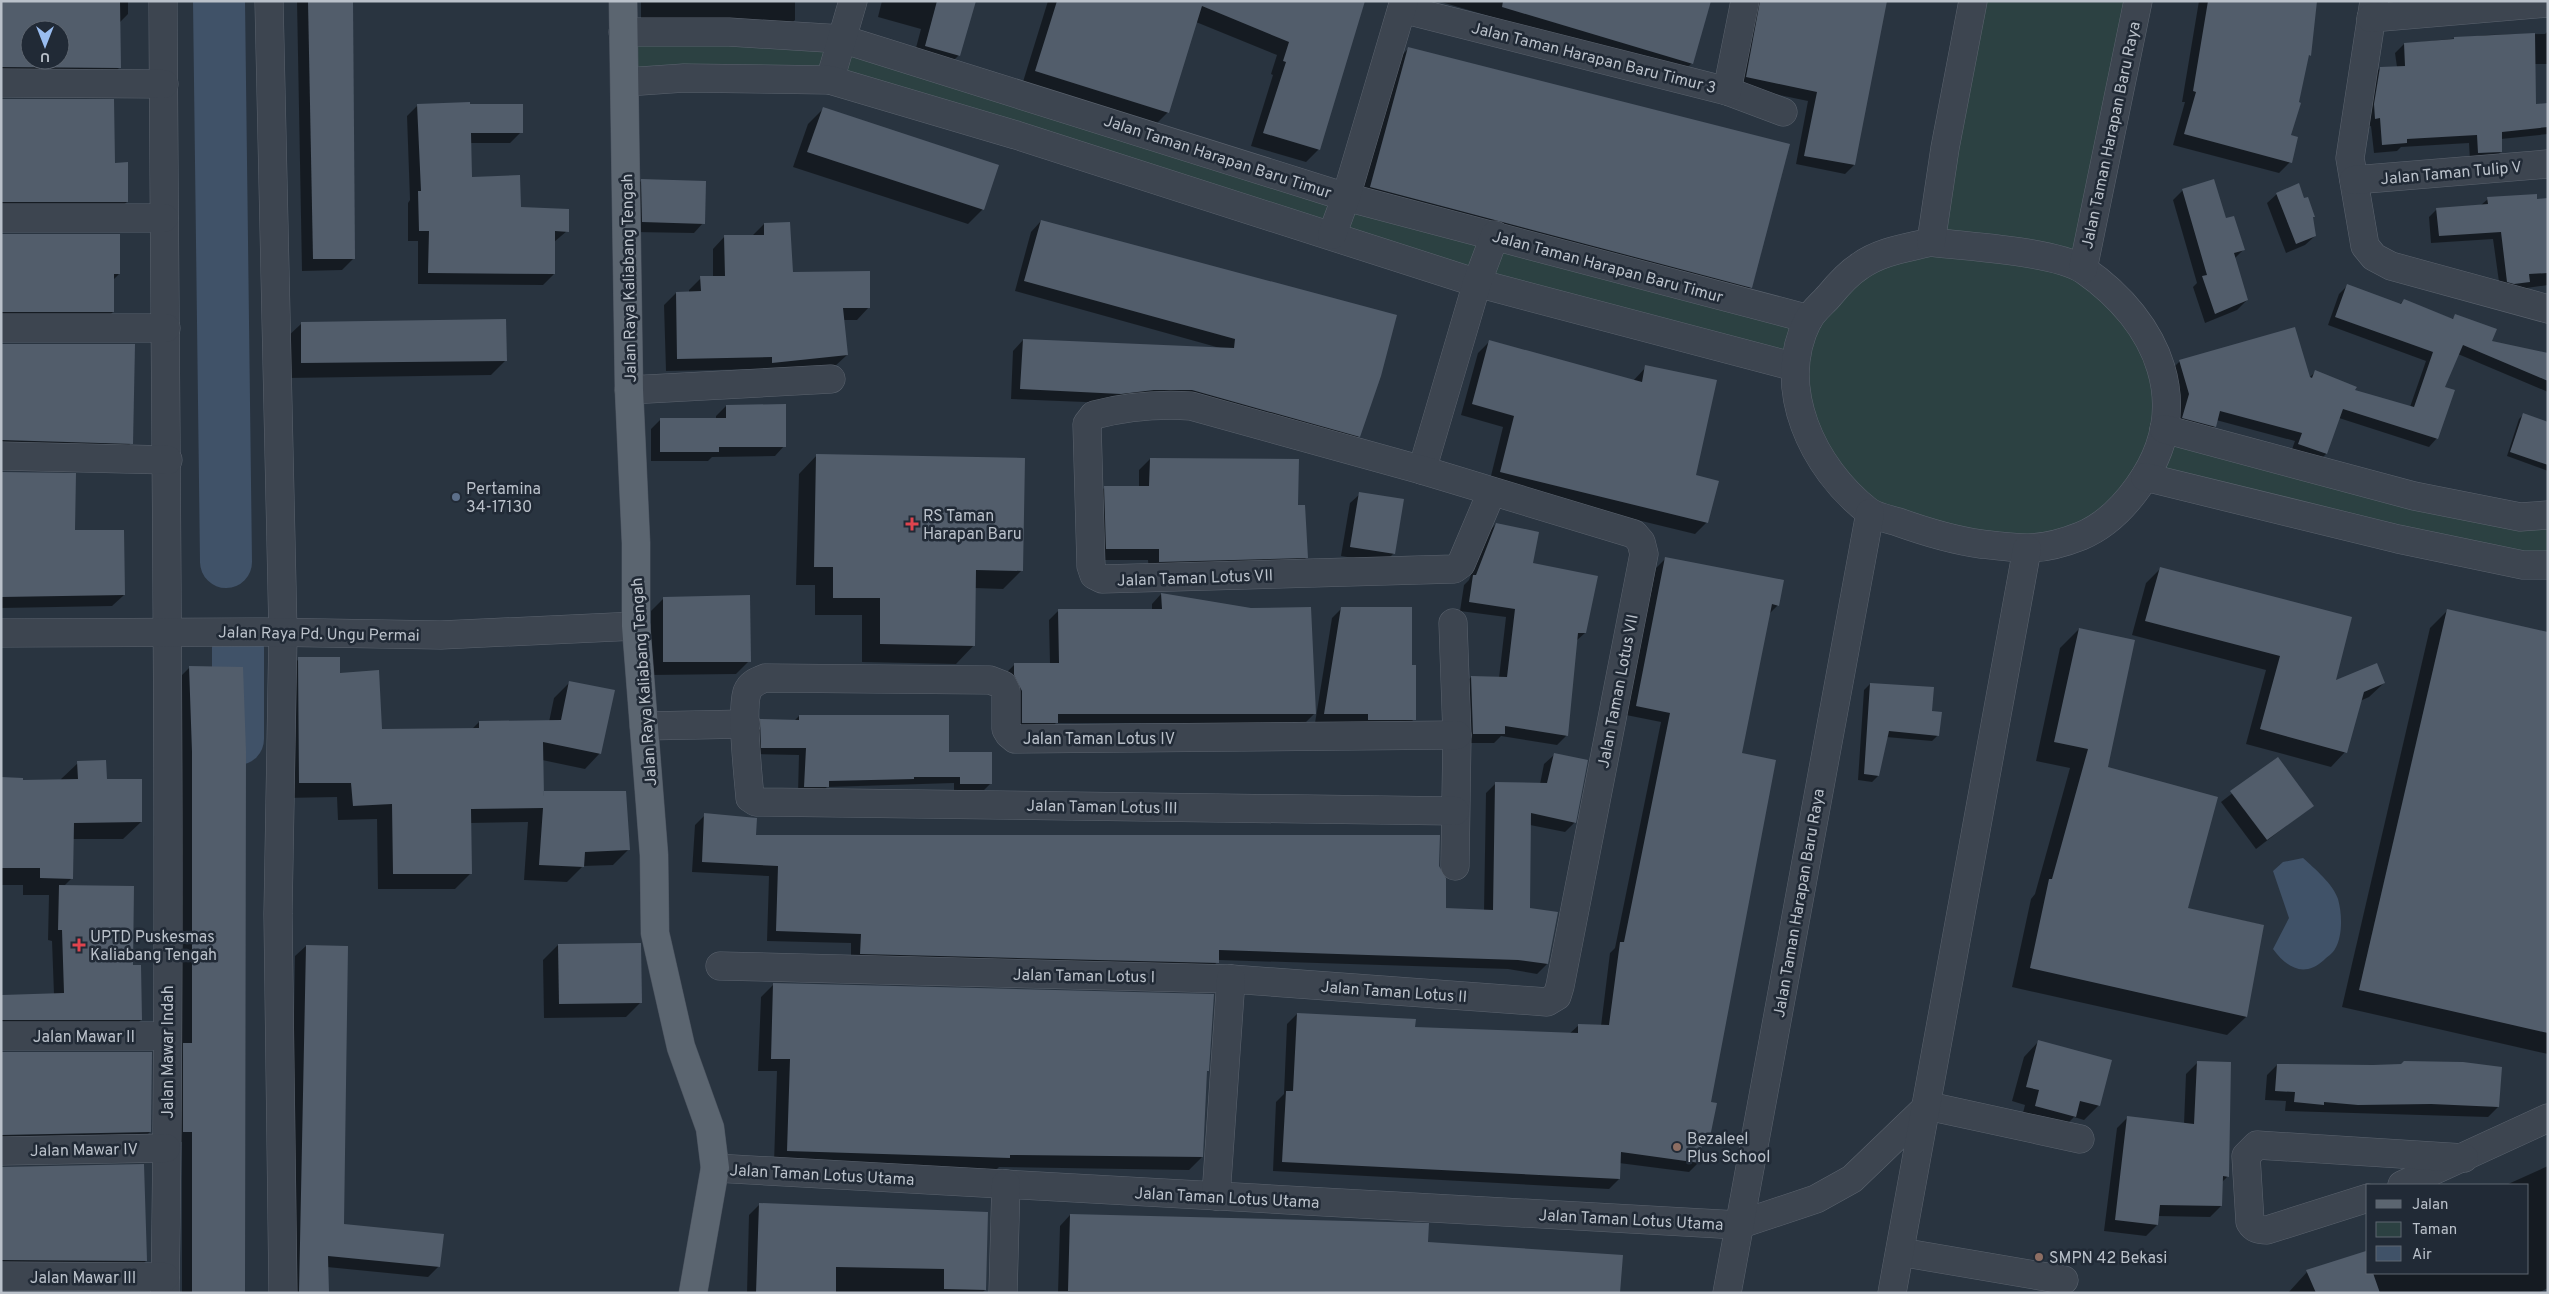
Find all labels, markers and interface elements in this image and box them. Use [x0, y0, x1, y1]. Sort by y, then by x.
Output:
street label: Jalan Taman Harapan Baru Timur 3 [1469, 19, 1718, 99]
north arrow [20, 20, 70, 70]
street label: Jalan Taman Harapan Baru Raya [2078, 20, 2146, 251]
text: U [40, 48, 50, 65]
street label: Jalan Taman Harapan Baru Timur [1101, 112, 1334, 204]
street label: Jalan Taman Tulip V [2380, 158, 2523, 190]
street label: Jalan Raya Kaliabang Tengah [618, 173, 642, 383]
street label: Jalan Taman Harapan Baru Timur [1490, 227, 1725, 308]
place label: Pertamina 34-17130 [466, 480, 541, 518]
marker: Pertamina 34-17130 [450, 491, 462, 503]
place label: RS Taman Harapan Baru [923, 507, 1022, 545]
marker: RS Taman Harapan Baru [905, 517, 919, 531]
street label: Jalan Taman Lotus VII [1117, 566, 1274, 592]
street label: Jalan Raya Kaliabang Tengah [628, 577, 662, 787]
street label: Jalan Taman Lotus VII [1594, 613, 1644, 770]
street label: Jalan Raya Pd. Ungu Permai [218, 623, 420, 647]
street label: Jalan Taman Lotus IV [1023, 730, 1175, 750]
street label: Jalan Taman Harapan Baru Raya [1770, 787, 1830, 1019]
street label: Jalan Taman Lotus III [1026, 797, 1178, 819]
place label: UPTD Puskesmas Kaliabang Tengah [90, 928, 217, 966]
marker: UPTD Puskesmas Kaliabang Tengah [72, 938, 86, 952]
street label: Jalan Taman Lotus I [1013, 966, 1155, 988]
street label: Jalan Taman Lotus II [1320, 978, 1468, 1008]
street label: Jalan Mawar Indah [159, 985, 179, 1119]
street label: Jalan Mawar II [33, 1028, 135, 1048]
place label: Bezaleel Plus School [1687, 1130, 1770, 1168]
street label: Jalan Mawar IV [30, 1140, 138, 1162]
marker: Bezaleel Plus School [1671, 1141, 1683, 1153]
street label: Jalan Taman Lotus Utama [729, 1161, 915, 1191]
street label: Jalan Taman Lotus Utama [1134, 1184, 1320, 1214]
legend [2366, 1184, 2529, 1274]
text: Jalan [2412, 1196, 2449, 1215]
street label: Jalan Taman Lotus Utama [1538, 1206, 1724, 1236]
text: Taman [2412, 1221, 2457, 1240]
text: Air [2412, 1246, 2432, 1265]
place label: SMPN 42 Bekasi [2049, 1249, 2167, 1269]
marker: SMPN 42 Bekasi [2033, 1251, 2045, 1263]
street label: Jalan Mawar III [30, 1269, 136, 1289]

